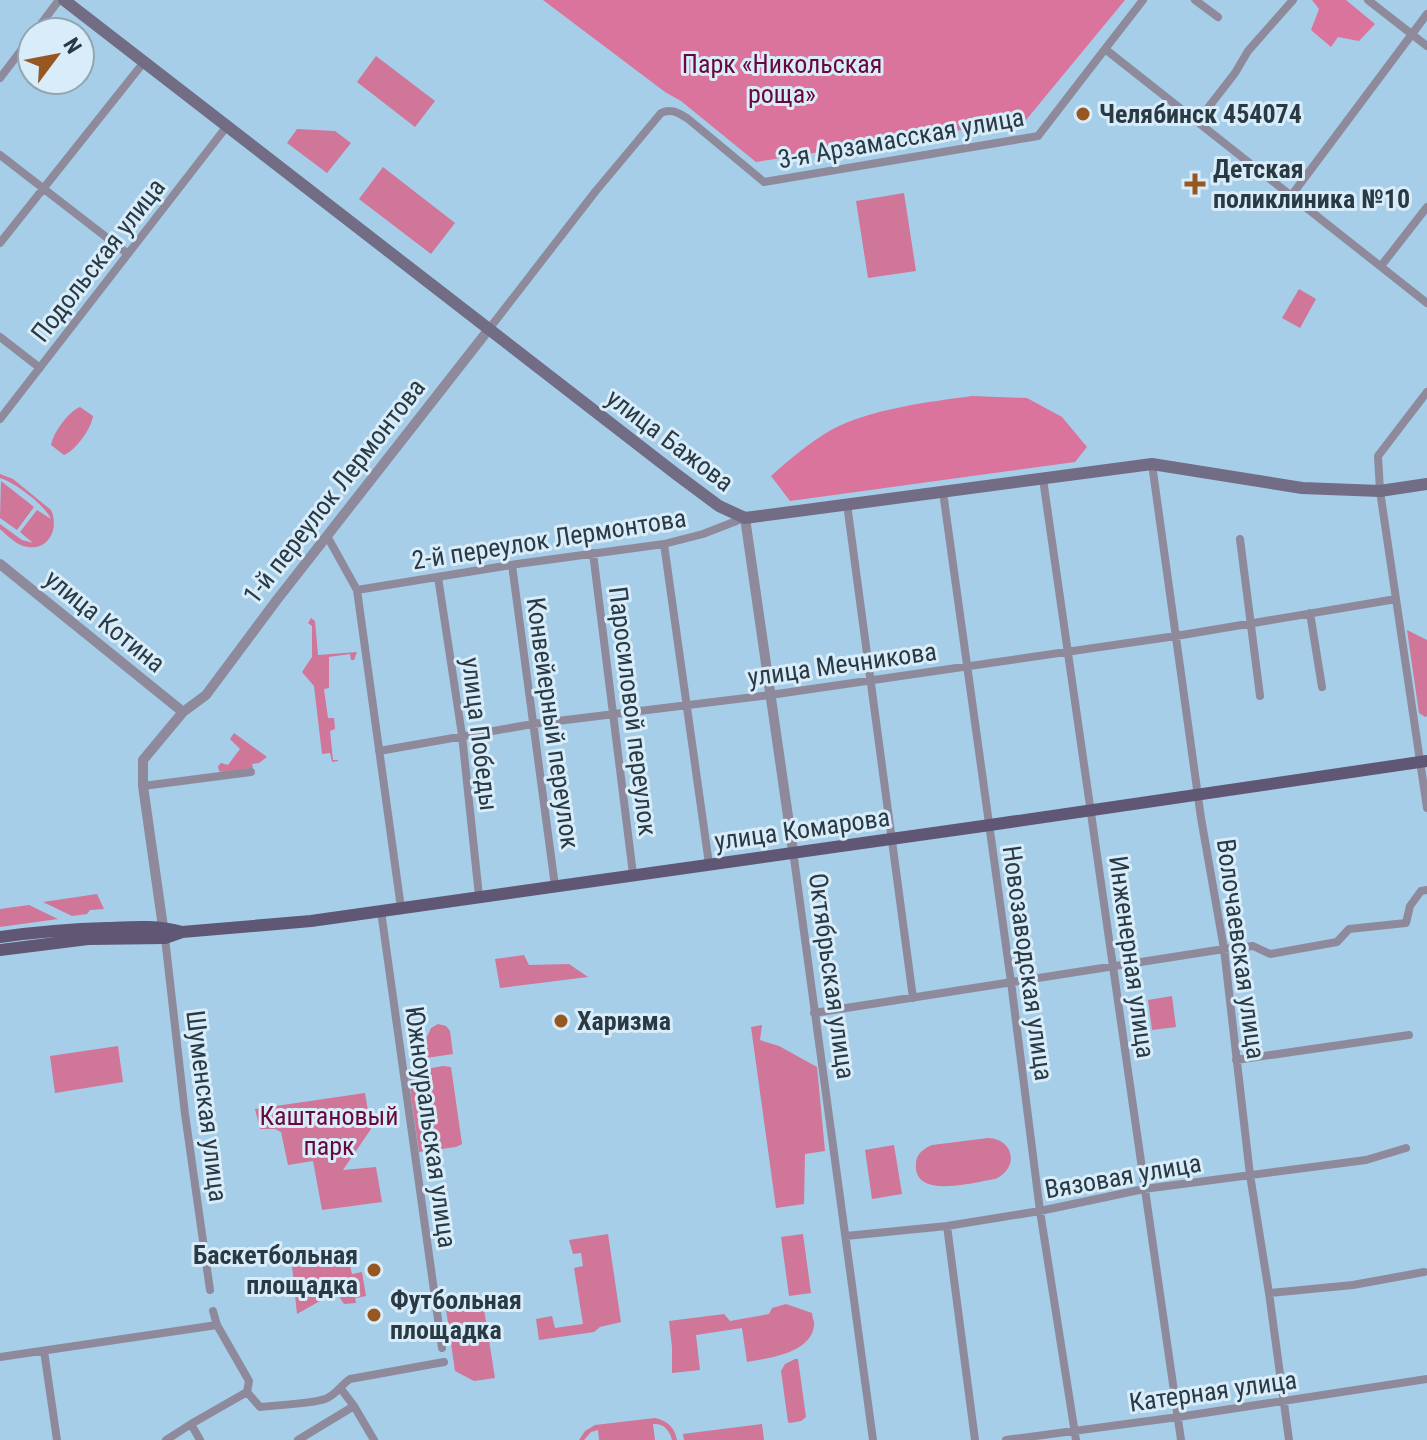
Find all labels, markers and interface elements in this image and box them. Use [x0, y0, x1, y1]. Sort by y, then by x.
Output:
north arrow [16, 16, 96, 96]
text: N [58, 33, 87, 58]
park label: Парк «Никольская роща» [682, 49, 882, 109]
place label: Челябинск 454074 [1099, 99, 1302, 129]
street label: 3-я Арзамасская улица [776, 102, 1026, 174]
marker: Челябинск 454074 [1074, 105, 1092, 123]
place label: Детская поликлиника №10 [1213, 154, 1410, 214]
street label: Подольская улица [25, 172, 171, 348]
marker: Детская поликлиника №10 [1184, 173, 1206, 195]
street label: 1-й переулок Лермонтова [237, 373, 431, 609]
street label: улица Бажова [601, 383, 739, 497]
street label: 2-й переулок Лермонтова [410, 503, 688, 575]
street label: улица Котина [39, 563, 171, 679]
street label: Паросиловой переулок [603, 585, 663, 838]
street label: Конвейерный переулок [521, 595, 586, 851]
street label: улица Мечникова [746, 636, 938, 692]
street label: улица Победы [456, 656, 504, 812]
street label: улица Комарова [712, 802, 892, 856]
street label: Волочаевская улица [1211, 837, 1271, 1061]
street label: Новозаводская улица [997, 844, 1059, 1082]
street label: Инженерная улица [1103, 854, 1161, 1060]
street label: Октябрьская улица [803, 871, 861, 1081]
street label: Южноуральская улица [399, 1004, 463, 1250]
place label: Харизма [577, 1006, 671, 1036]
street label: Шуменская улица [180, 1009, 234, 1203]
marker: Харизма [552, 1012, 570, 1030]
park label: Каштановый парк [260, 1101, 398, 1161]
street label: Вязовая улица [1042, 1147, 1204, 1205]
place label: Баскетбольная площадка [193, 1240, 358, 1300]
marker: Баскетбольная площадка [365, 1261, 383, 1279]
place label: Футбольная площадка [390, 1285, 522, 1345]
marker: Футбольная площадка [365, 1306, 383, 1324]
street label: Катерная улица [1127, 1364, 1299, 1418]

